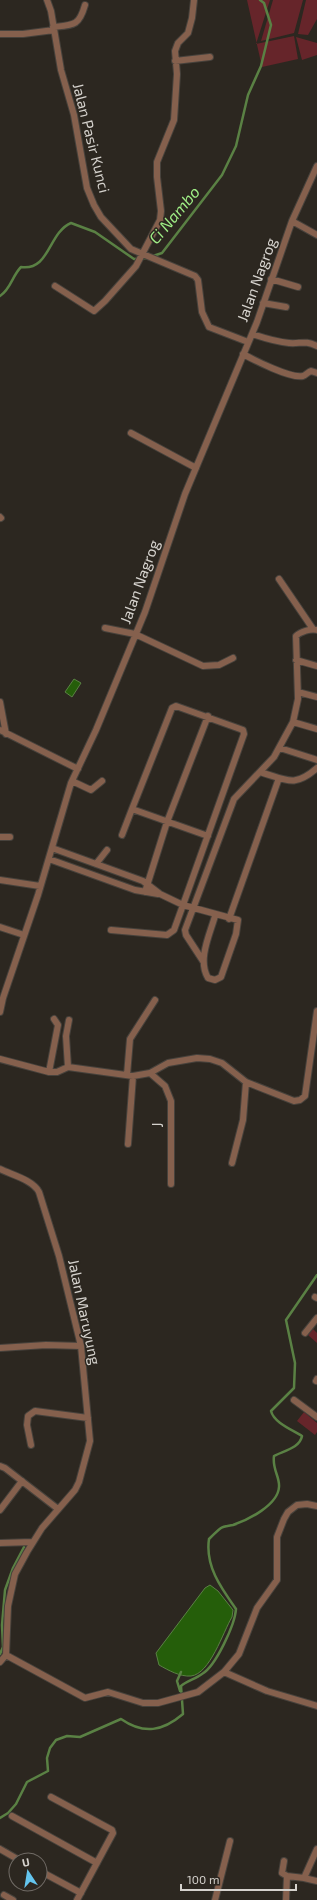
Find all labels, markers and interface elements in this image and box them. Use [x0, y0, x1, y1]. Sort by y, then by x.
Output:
street label: Jalan Pasir Kunci [70, 81, 114, 195]
water label: Ci Nambo [144, 182, 203, 247]
street label: Jalan Nagrog [233, 235, 280, 324]
street label: Jalan Nagrog [116, 537, 163, 626]
street label: J [148, 1122, 166, 1128]
street label: Jalan Maruyung [65, 1257, 105, 1367]
north arrow [8, 1852, 48, 1892]
text: U [21, 1855, 31, 1869]
scale bar [181, 1866, 296, 1892]
text: 100 m [187, 1872, 219, 1886]

